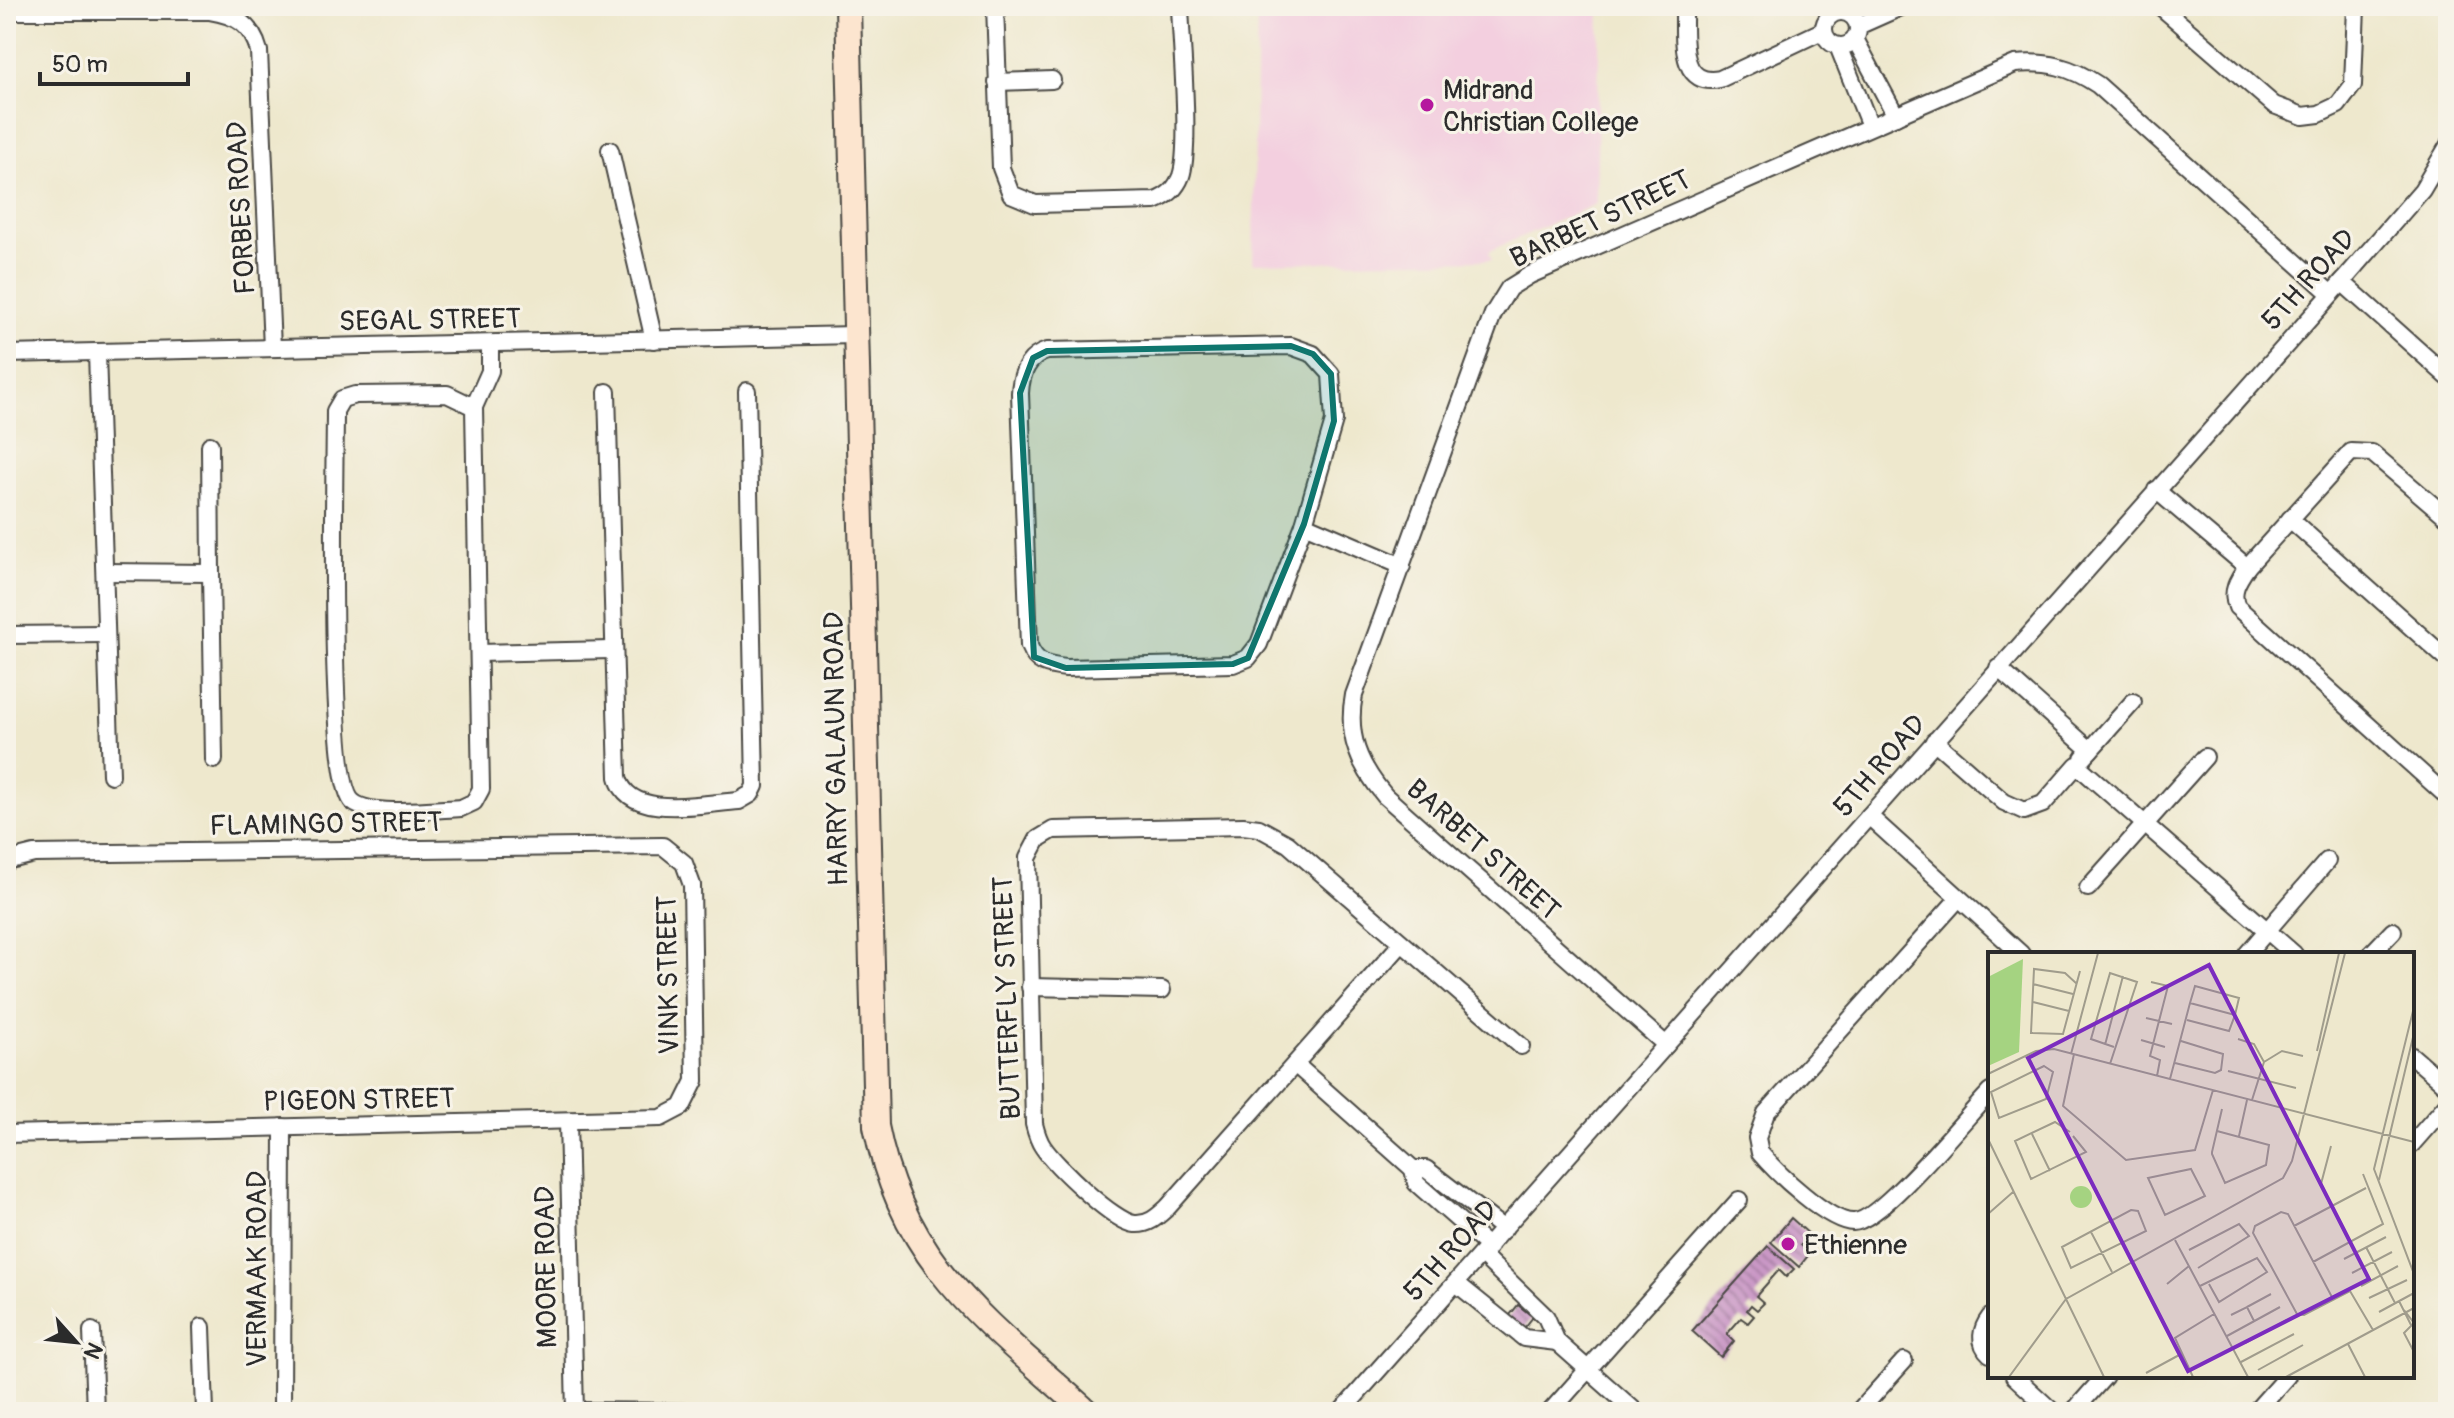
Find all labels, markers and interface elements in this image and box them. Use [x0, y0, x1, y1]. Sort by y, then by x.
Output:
scale bar [40, 36, 188, 86]
text: 50 m [52, 50, 108, 79]
place label: Midrand Christian College [1443, 73, 1639, 140]
marker: Midrand Christian College [1418, 96, 1436, 114]
street label: FORBES ROAD [219, 120, 264, 295]
street label: BARBET STREET [1505, 162, 1696, 276]
street label: 5TH ROAD [2255, 222, 2364, 338]
street label: SEGAL STREET [339, 301, 521, 340]
street label: HARRY GALAUN ROAD [817, 611, 856, 887]
street label: 5TH ROAD [1826, 708, 1934, 824]
street label: BARBET STREET [1399, 772, 1567, 928]
street label: FLAMINGO STREET [209, 805, 443, 844]
street label: BUTTERFLY STREET [986, 875, 1029, 1120]
street label: VINK STREET [650, 895, 687, 1055]
inset map [1988, 952, 2414, 1378]
street label: PIGEON STREET [263, 1081, 455, 1120]
street label: VERMAAK ROAD [240, 1171, 275, 1367]
street label: MOORE ROAD [528, 1186, 565, 1348]
street label: 5TH ROAD [1397, 1193, 1506, 1309]
place label: Ethienne [1804, 1228, 1907, 1263]
marker: Ethienne [1779, 1235, 1797, 1253]
north arrow [36, 1302, 116, 1382]
text: N [77, 1338, 109, 1364]

